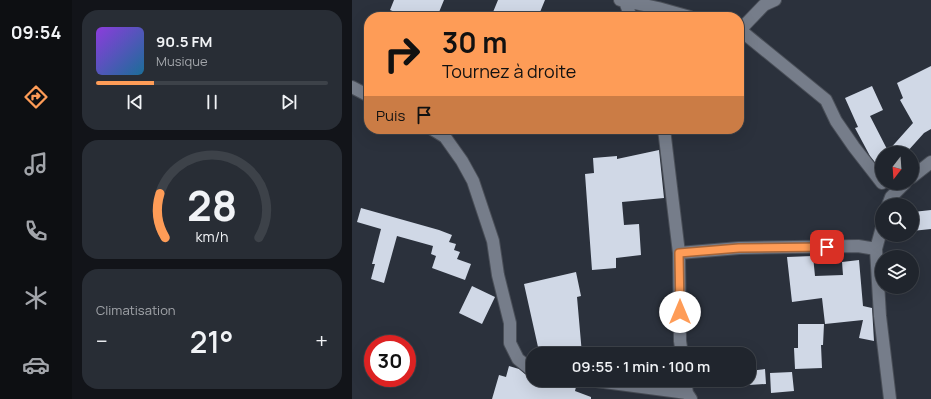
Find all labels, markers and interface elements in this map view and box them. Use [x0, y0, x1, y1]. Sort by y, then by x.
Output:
text: 09:54 [11, 20, 61, 44]
text: 30 m [442, 23, 507, 61]
icon: right [376, 28, 428, 80]
text: 90.5 FM [156, 31, 212, 52]
text: Musique [156, 52, 208, 70]
text: Tournez à droite [442, 59, 576, 83]
icon: directions [22, 83, 50, 111]
icon: previous [124, 91, 146, 113]
icon: pause [201, 91, 223, 113]
icon: next [278, 91, 300, 113]
icon: arrive [413, 104, 435, 126]
text: Puis [376, 105, 405, 126]
north arrow [875, 146, 919, 190]
map controls [875, 146, 919, 294]
icon: music [22, 150, 50, 178]
text: 28 [187, 176, 237, 232]
button: search [875, 198, 919, 242]
icon: phone [22, 217, 50, 245]
text: km/h [195, 226, 229, 245]
pin [810, 230, 844, 264]
icon: arrive [816, 236, 838, 258]
button: layers [875, 250, 919, 294]
icon: climate [22, 284, 50, 312]
position arrow [659, 291, 701, 333]
text: Climatisation [96, 301, 176, 319]
text: 21° [190, 321, 233, 362]
text: − [96, 326, 108, 356]
text: + [315, 326, 328, 356]
speed limit sign: 30 [364, 335, 416, 387]
icon: car [22, 351, 50, 379]
text: 09:55 · 1 min · 100 m [572, 356, 710, 377]

